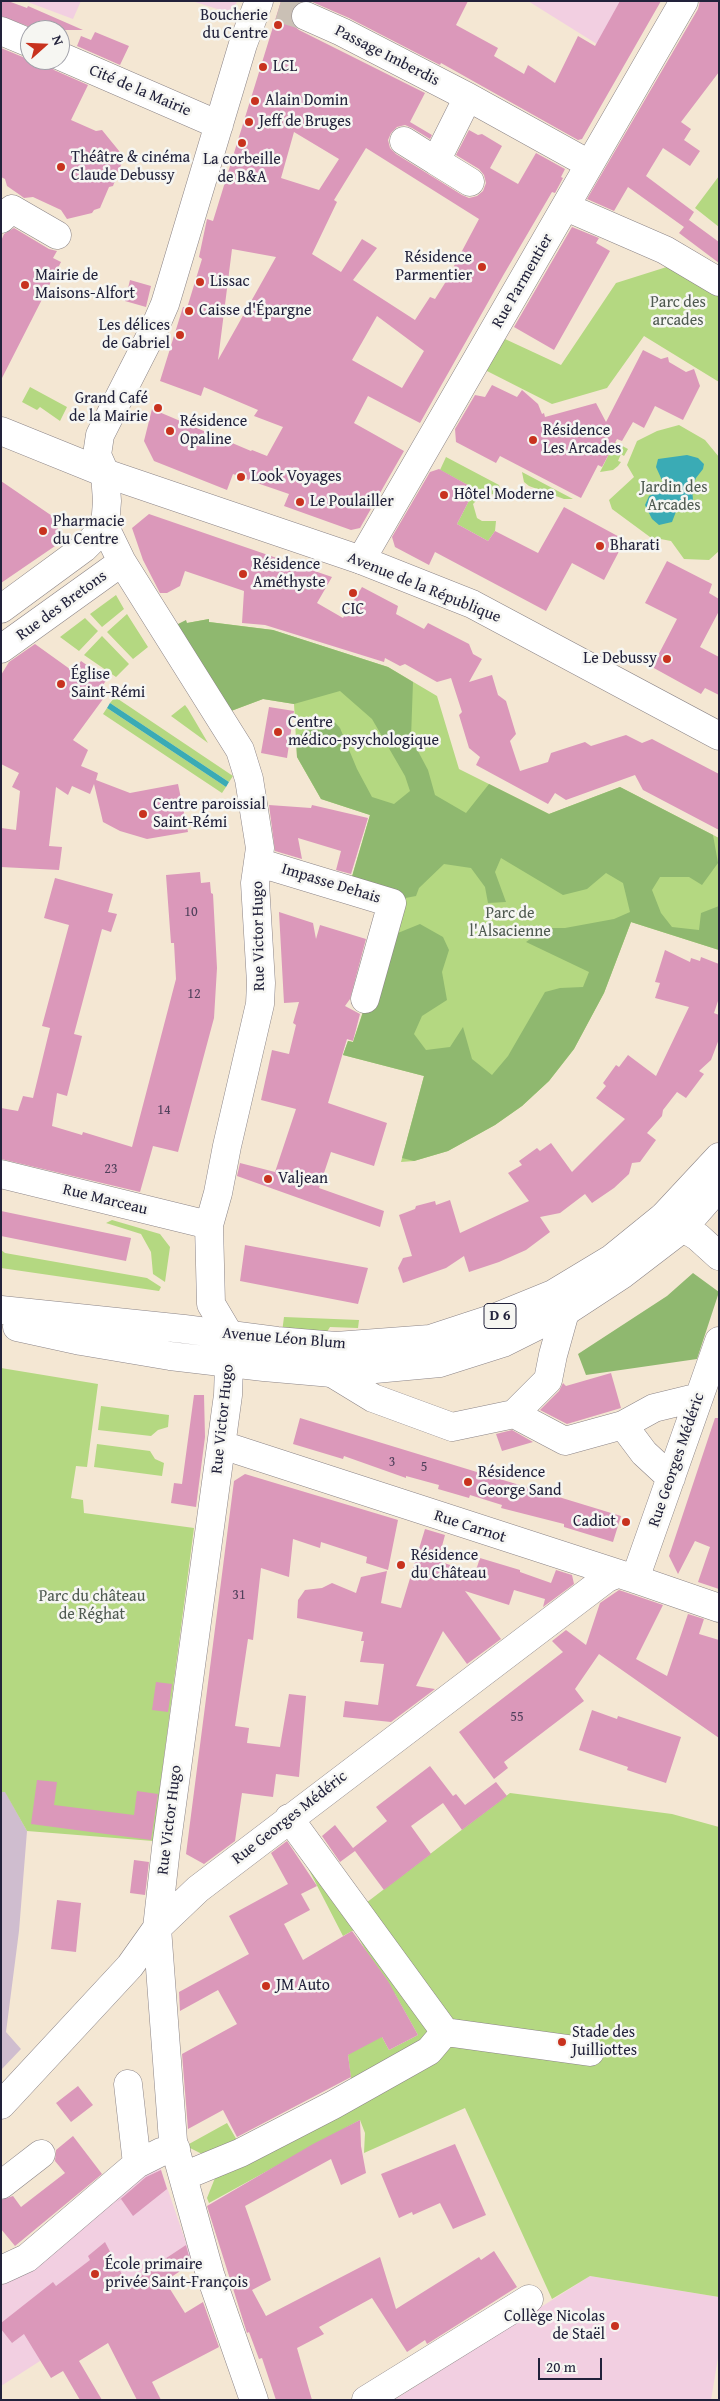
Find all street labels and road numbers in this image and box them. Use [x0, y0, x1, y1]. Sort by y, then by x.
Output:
street label: Passage Imberdis [331, 21, 443, 91]
street label: Cité de la Mairie [86, 61, 194, 121]
street label: Rue Parmentier [488, 231, 558, 331]
street label: Avenue de la République [345, 548, 503, 628]
street label: Rue des Bretons [13, 567, 111, 645]
street label: Impasse Dehais [279, 860, 383, 908]
street label: Rue Victor Hugo [248, 881, 270, 991]
street label: Rue Marceau [61, 1180, 149, 1220]
road number: D 6 [484, 1304, 516, 1328]
street label: Avenue Léon Blum [221, 1324, 347, 1354]
street label: Rue Victor Hugo [208, 1363, 238, 1475]
street label: Rue Georges Médéric [645, 1390, 709, 1530]
street label: Rue Carnot [432, 1506, 508, 1548]
street label: Rue Victor Hugo [154, 1764, 186, 1876]
street label: Rue Georges Médéric [229, 1767, 351, 1869]

